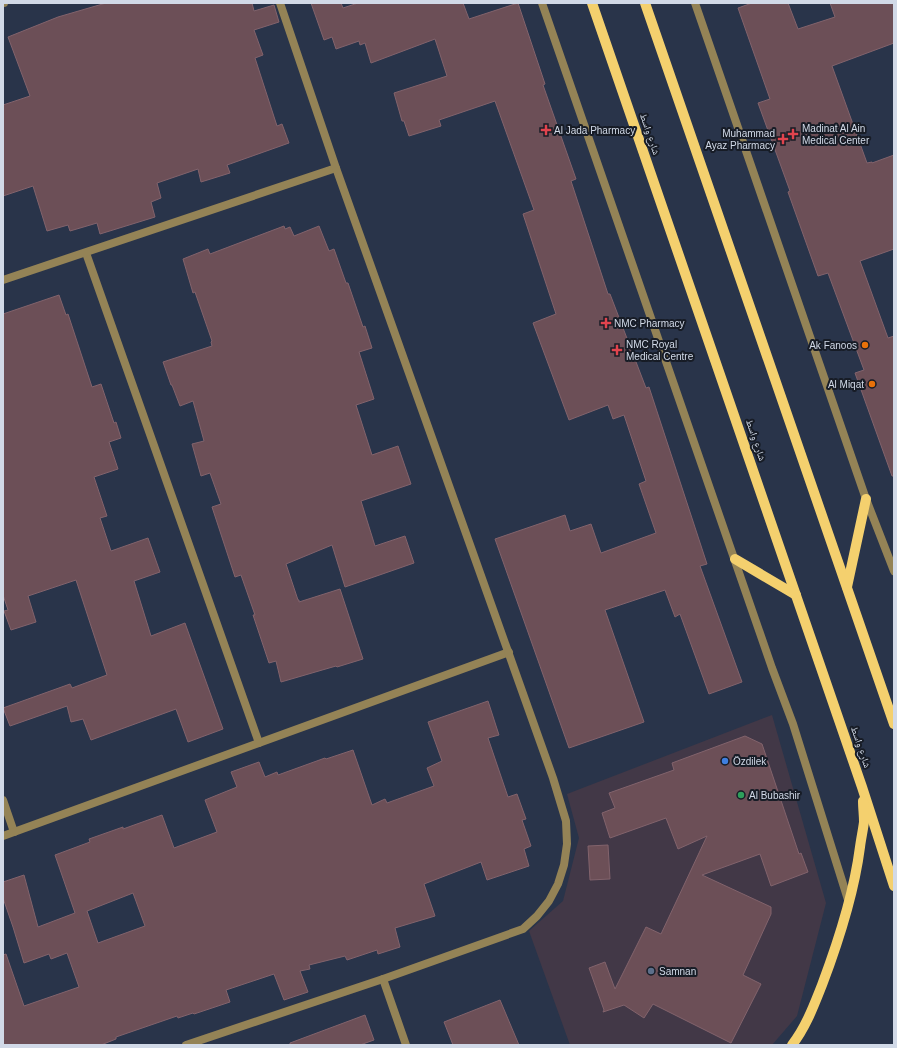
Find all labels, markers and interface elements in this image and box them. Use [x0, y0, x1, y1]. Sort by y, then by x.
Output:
street label: شارع واسط [637, 112, 662, 157]
place label: Madinat Al Ain Medical Center [802, 123, 870, 146]
marker: Al Jada Pharmacy [541, 125, 551, 135]
place label: Al Jada Pharmacy [554, 125, 635, 136]
place label: Muhammad Ayaz Pharmacy [705, 128, 775, 151]
marker: Madinat Al Ain Medical Center [787, 128, 799, 140]
marker: Muhammad Ayaz Pharmacy [778, 134, 788, 144]
marker: NMC Pharmacy [601, 318, 611, 328]
place label: NMC Pharmacy [614, 318, 685, 329]
place label: NMC Royal Medical Centre [626, 339, 694, 362]
place label: Ak Fanoos [809, 340, 857, 351]
marker: Ak Fanoos [860, 340, 870, 350]
marker: NMC Royal Medical Centre [611, 344, 623, 356]
place label: Al Miqat [828, 379, 864, 390]
marker: Al Miqat [867, 379, 877, 389]
street label: شارع واسط [743, 418, 768, 463]
street label: شارع واسط [848, 725, 873, 770]
marker: Özdilek [720, 756, 730, 766]
place label: Özdilek [733, 756, 767, 767]
marker: Al Bubashir [736, 790, 746, 800]
place label: Al Bubashir [749, 790, 801, 801]
marker: Samnan [646, 966, 656, 976]
place label: Samnan [659, 966, 696, 977]

